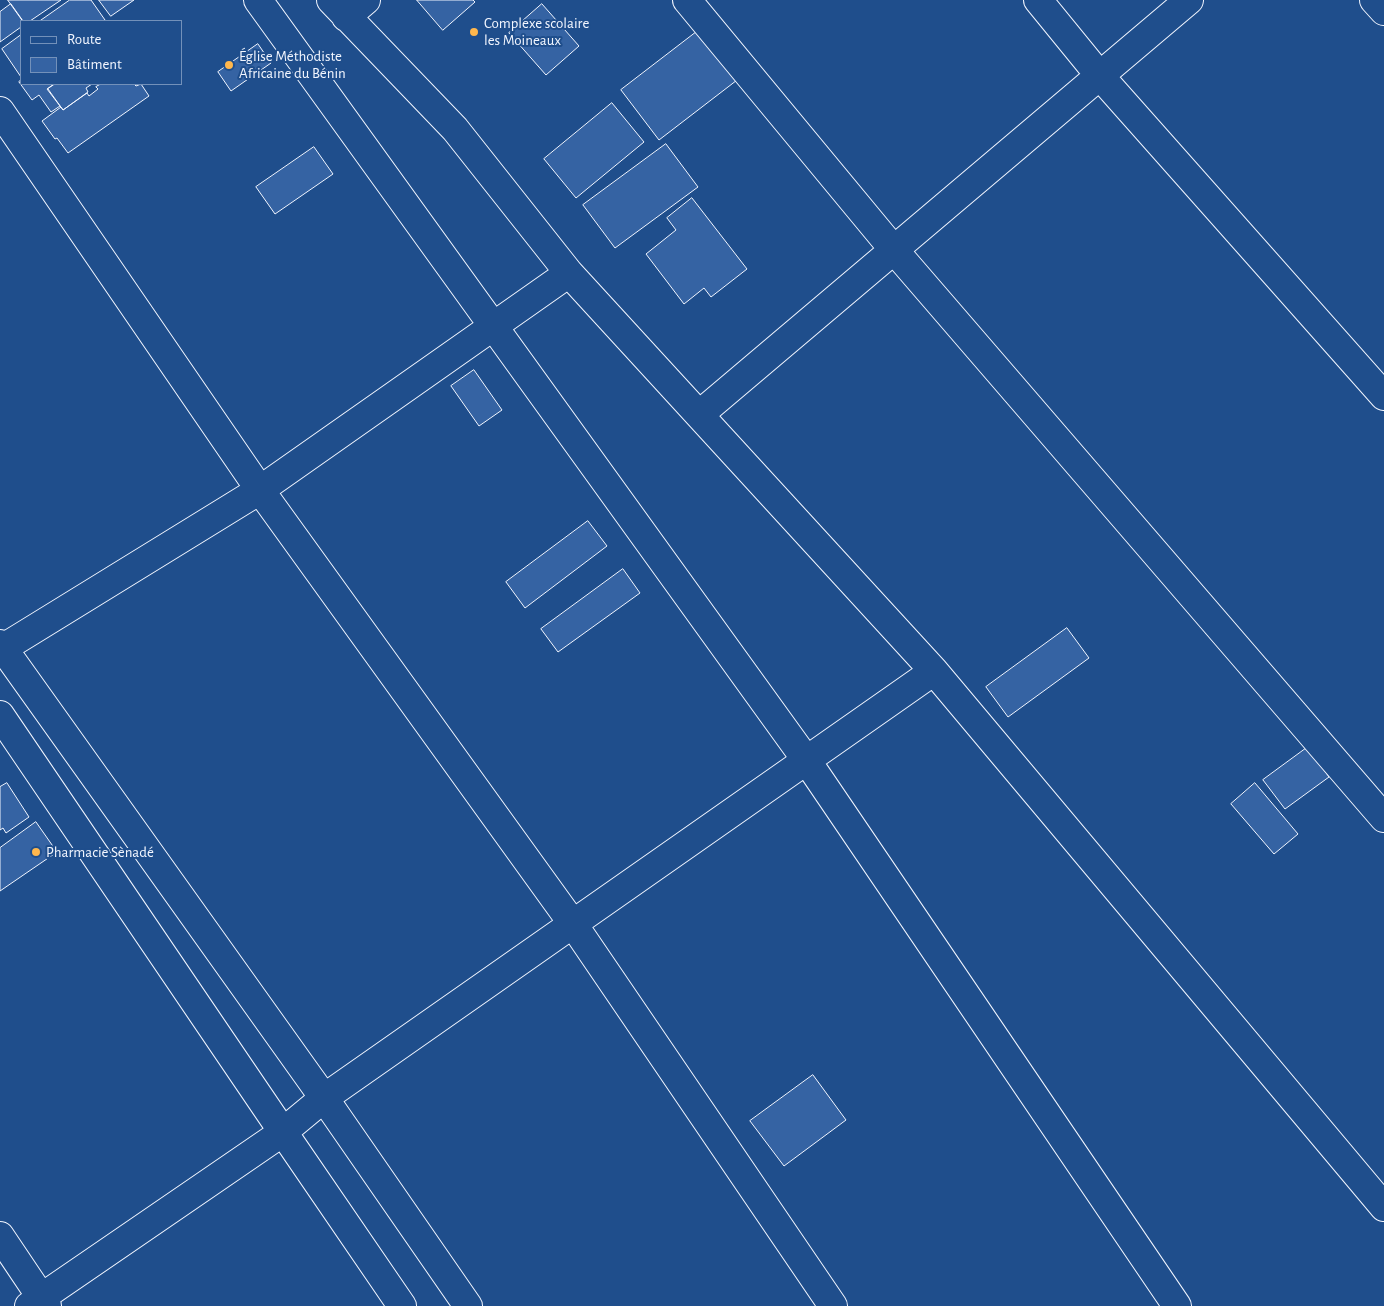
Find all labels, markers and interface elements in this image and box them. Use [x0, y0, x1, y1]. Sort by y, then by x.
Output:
place label: Complexe scolaire les Moineaux [484, 14, 589, 49]
legend [20, 20, 182, 85]
marker: Complexe scolaire les Moineaux [468, 26, 480, 38]
text: Route [67, 32, 101, 47]
place label: Église Méthodiste Africaine du Bénin [239, 47, 346, 82]
text: Bâtiment [67, 57, 122, 72]
marker: Église Méthodiste Africaine du Bénin [223, 59, 235, 71]
place label: Pharmacie Sènadé [46, 843, 154, 861]
marker: Pharmacie Sènadé [30, 846, 42, 858]

